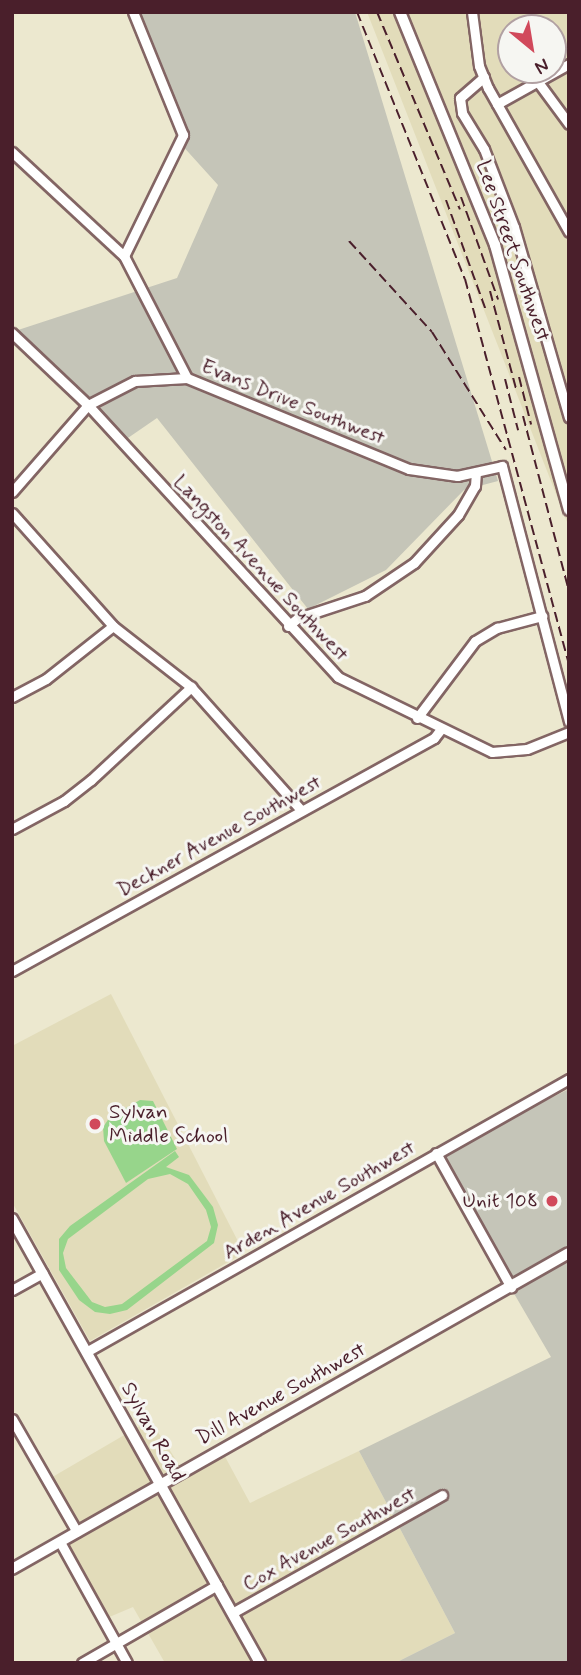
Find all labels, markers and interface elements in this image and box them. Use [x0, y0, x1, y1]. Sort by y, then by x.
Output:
north arrow [497, 14, 567, 84]
text: N [530, 52, 553, 80]
street label: Lee Street Southwest [470, 157, 556, 345]
street label: Evans Drive Southwest [198, 354, 388, 450]
street label: Langston Avenue Southwest [169, 471, 353, 665]
street label: Deckner Avenue Southwest [110, 768, 328, 904]
place label: Sylvan Middle School [109, 1099, 229, 1149]
marker: Sylvan Middle School [87, 1116, 103, 1132]
street label: Arden Avenue Southwest [217, 1134, 421, 1266]
place label: Unit 108 [463, 1188, 538, 1214]
marker: Unit 108 [544, 1193, 560, 1209]
street label: Dill Avenue Southwest [192, 1337, 370, 1451]
street label: Sylvan Road [116, 1379, 190, 1485]
street label: Cox Avenue Southwest [237, 1480, 421, 1598]

